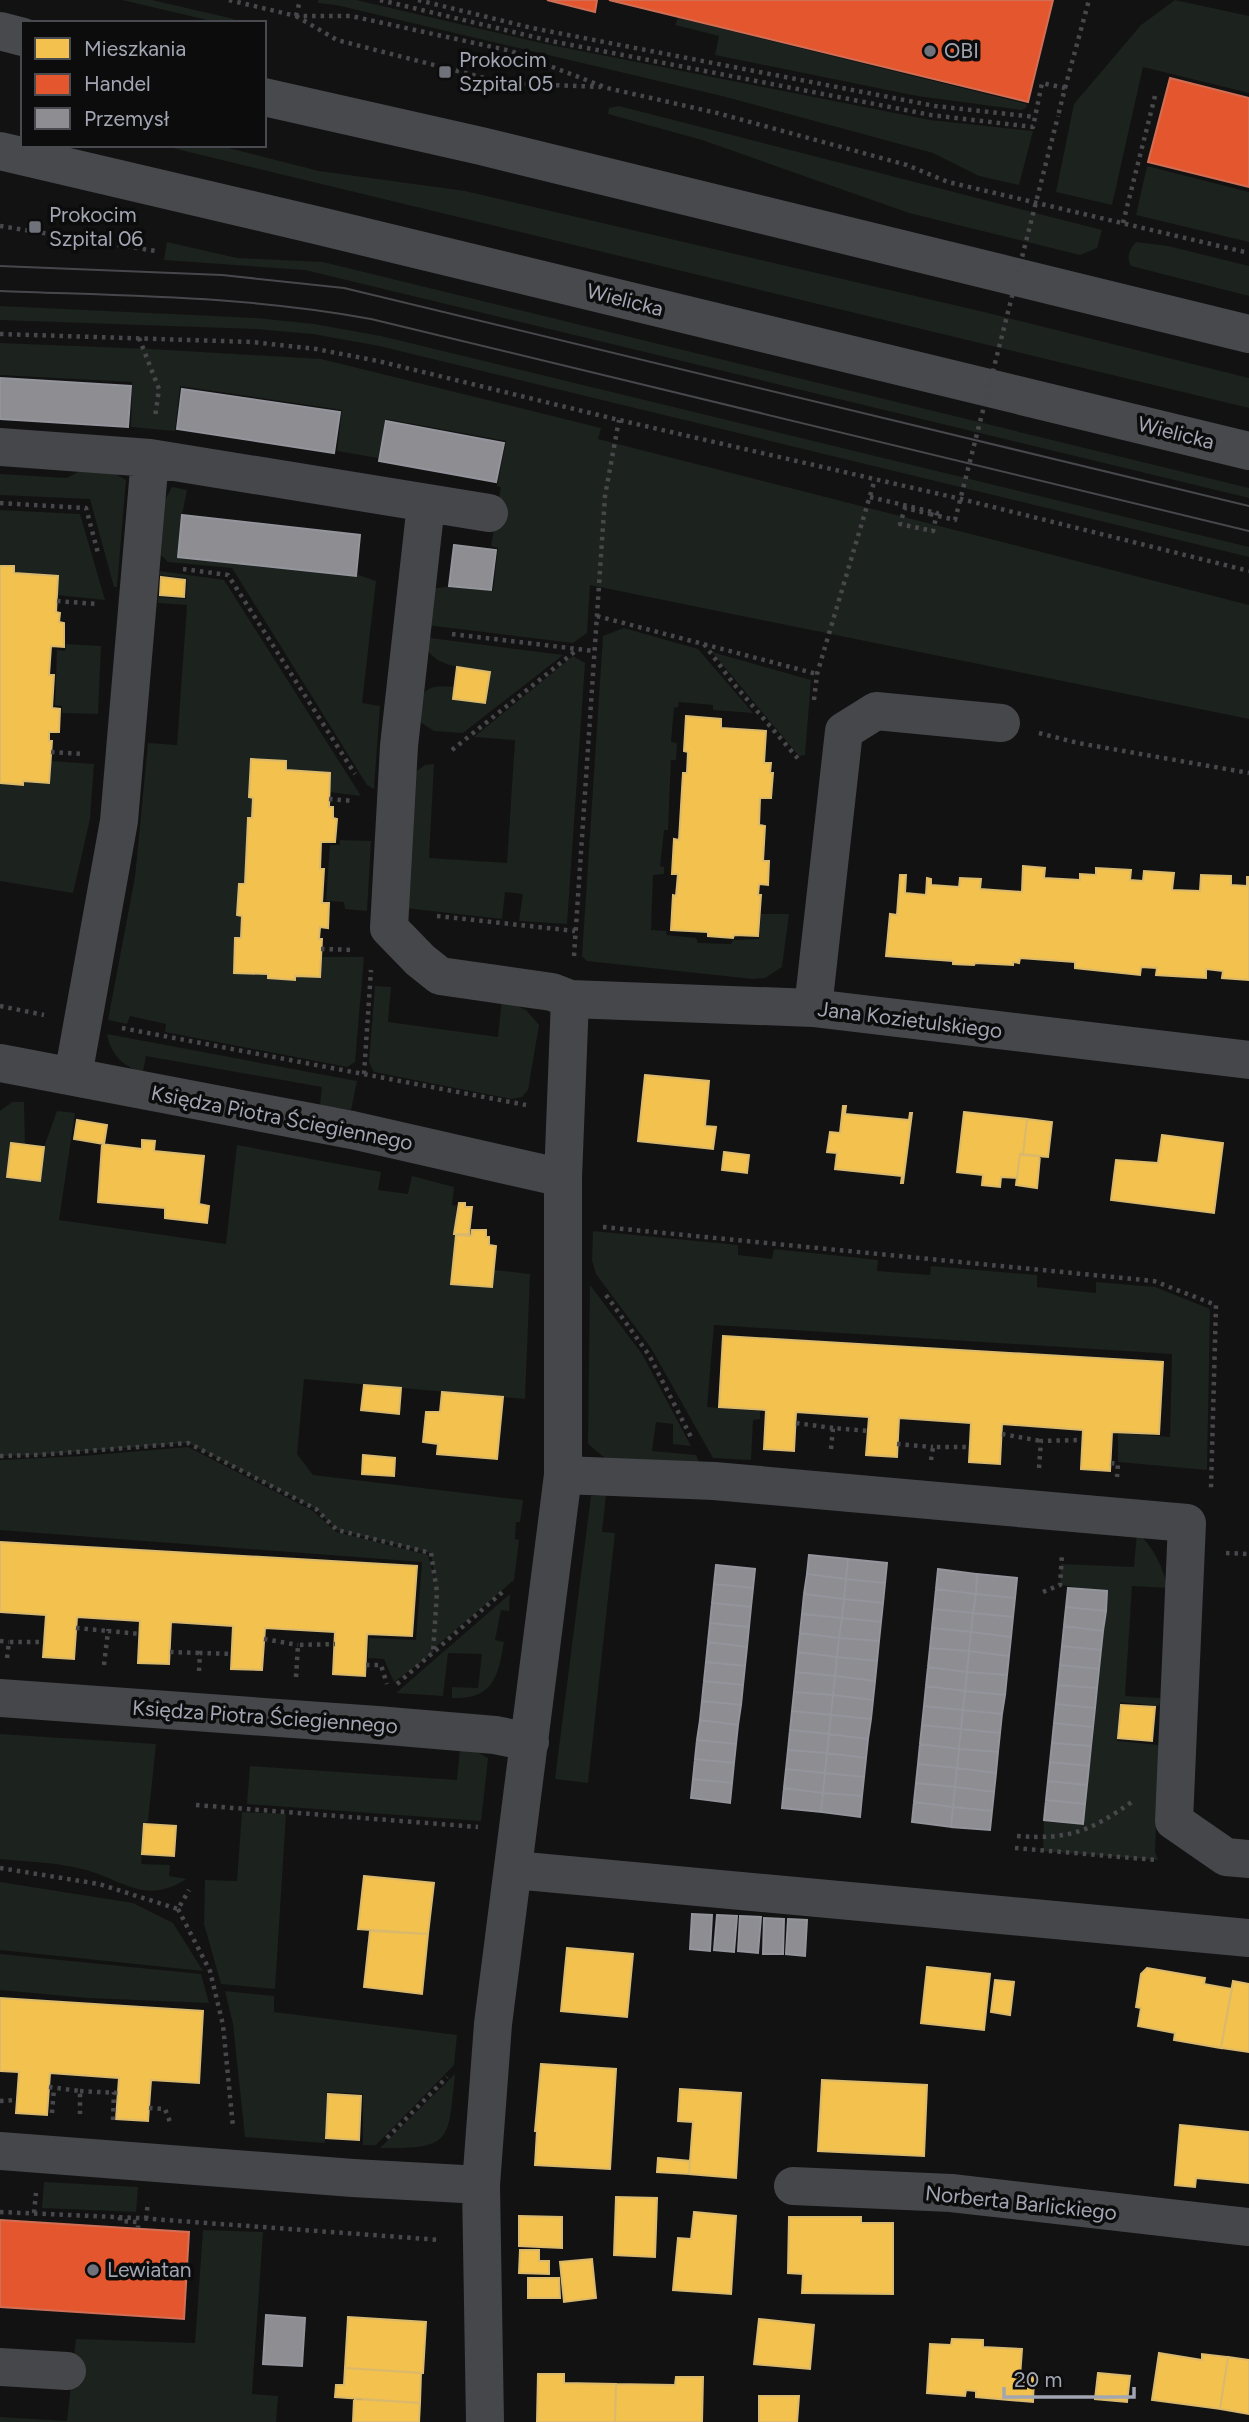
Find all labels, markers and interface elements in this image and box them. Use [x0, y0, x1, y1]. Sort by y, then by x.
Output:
legend [21, 21, 266, 147]
text: Mieszkania [84, 36, 186, 61]
place label: OBI [944, 38, 979, 63]
marker: OBI [922, 43, 938, 59]
place label: Prokocim Szpital 05 [459, 47, 553, 96]
marker: Prokocim Szpital 05 [437, 64, 453, 80]
text: Handel [84, 71, 151, 96]
text: Przemysł [84, 106, 169, 131]
place label: Prokocim Szpital 06 [49, 202, 143, 251]
marker: Prokocim Szpital 06 [27, 219, 43, 235]
street label: Wielicka [584, 278, 666, 321]
street label: Wielicka [1135, 411, 1217, 454]
street label: Jana Kozietulskiego [816, 996, 1004, 1043]
street label: Księdza Piotra Ściegiennego [149, 1080, 415, 1155]
street label: Księdza Piotra Ściegiennego [131, 1695, 399, 1738]
street label: Norberta Barlickiego [924, 2180, 1118, 2225]
place label: Lewiatan [107, 2257, 191, 2282]
marker: Lewiatan [85, 2262, 101, 2278]
scale bar [1004, 2356, 1134, 2400]
text: 20 m [1014, 2367, 1062, 2392]

